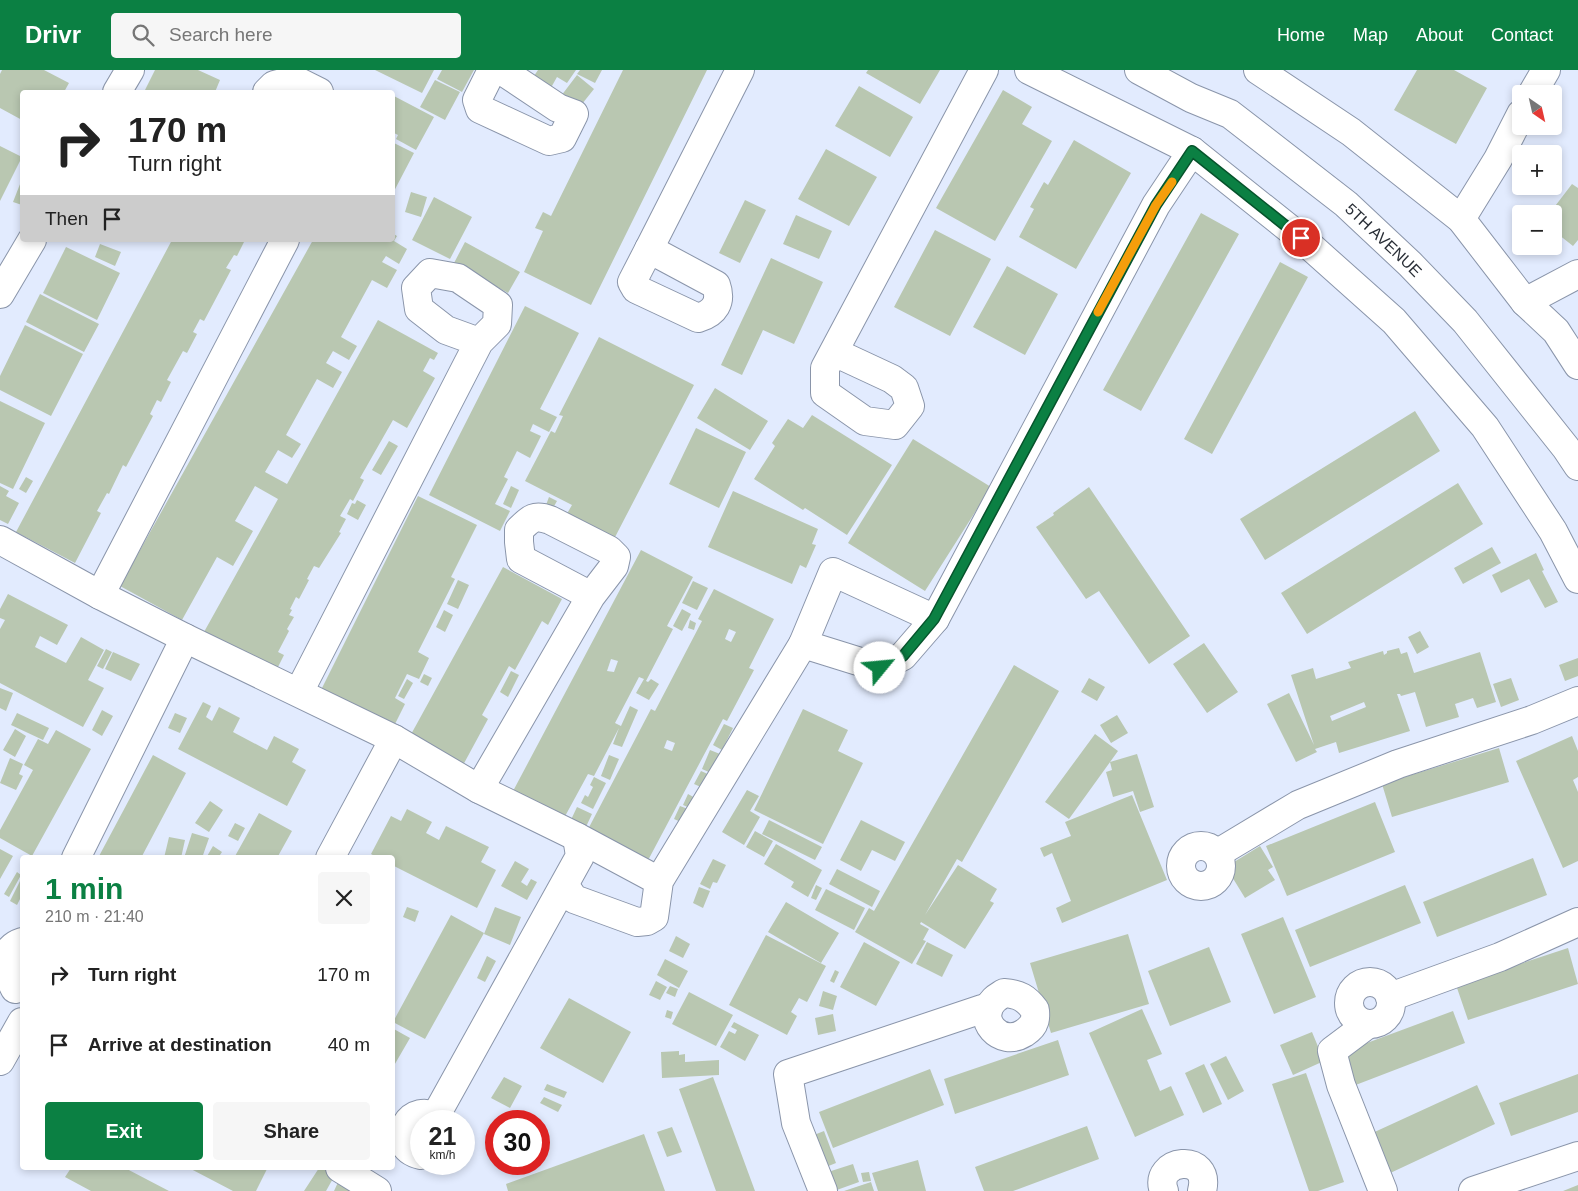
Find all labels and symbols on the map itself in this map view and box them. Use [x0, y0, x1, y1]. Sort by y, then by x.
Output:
north arrow [1512, 85, 1562, 135]
street label: 5TH AVENUE [1342, 200, 1425, 280]
pin [1280, 217, 1322, 259]
position arrow [853, 641, 905, 693]
speed limit sign: 30 [485, 1110, 550, 1175]

